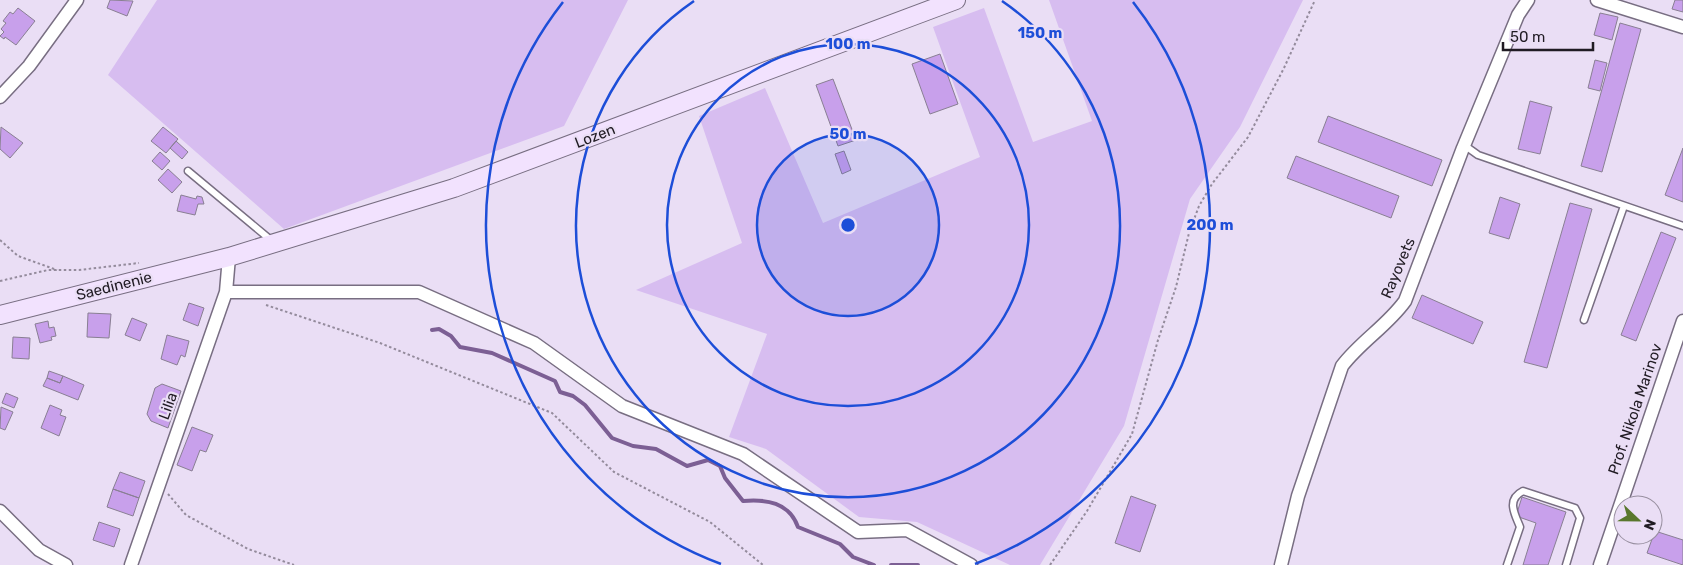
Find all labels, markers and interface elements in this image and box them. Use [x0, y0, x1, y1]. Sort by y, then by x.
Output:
scale bar [1503, 20, 1593, 52]
text: 150 m [1018, 24, 1062, 42]
text: 50 m [1510, 28, 1545, 46]
text: 100 m [826, 35, 870, 53]
street label: Lozen [572, 120, 618, 152]
text: 50 m [830, 125, 866, 143]
centre of rings [839, 216, 857, 234]
text: 200 m [1186, 216, 1234, 234]
street label: Rayovets [1377, 235, 1419, 301]
street label: Saedinenie [74, 268, 154, 304]
street label: Prof. Nikola Marinov [1604, 341, 1666, 477]
street label: Lilia [155, 390, 181, 422]
north arrow [1613, 495, 1663, 545]
text: N [1640, 517, 1659, 533]

